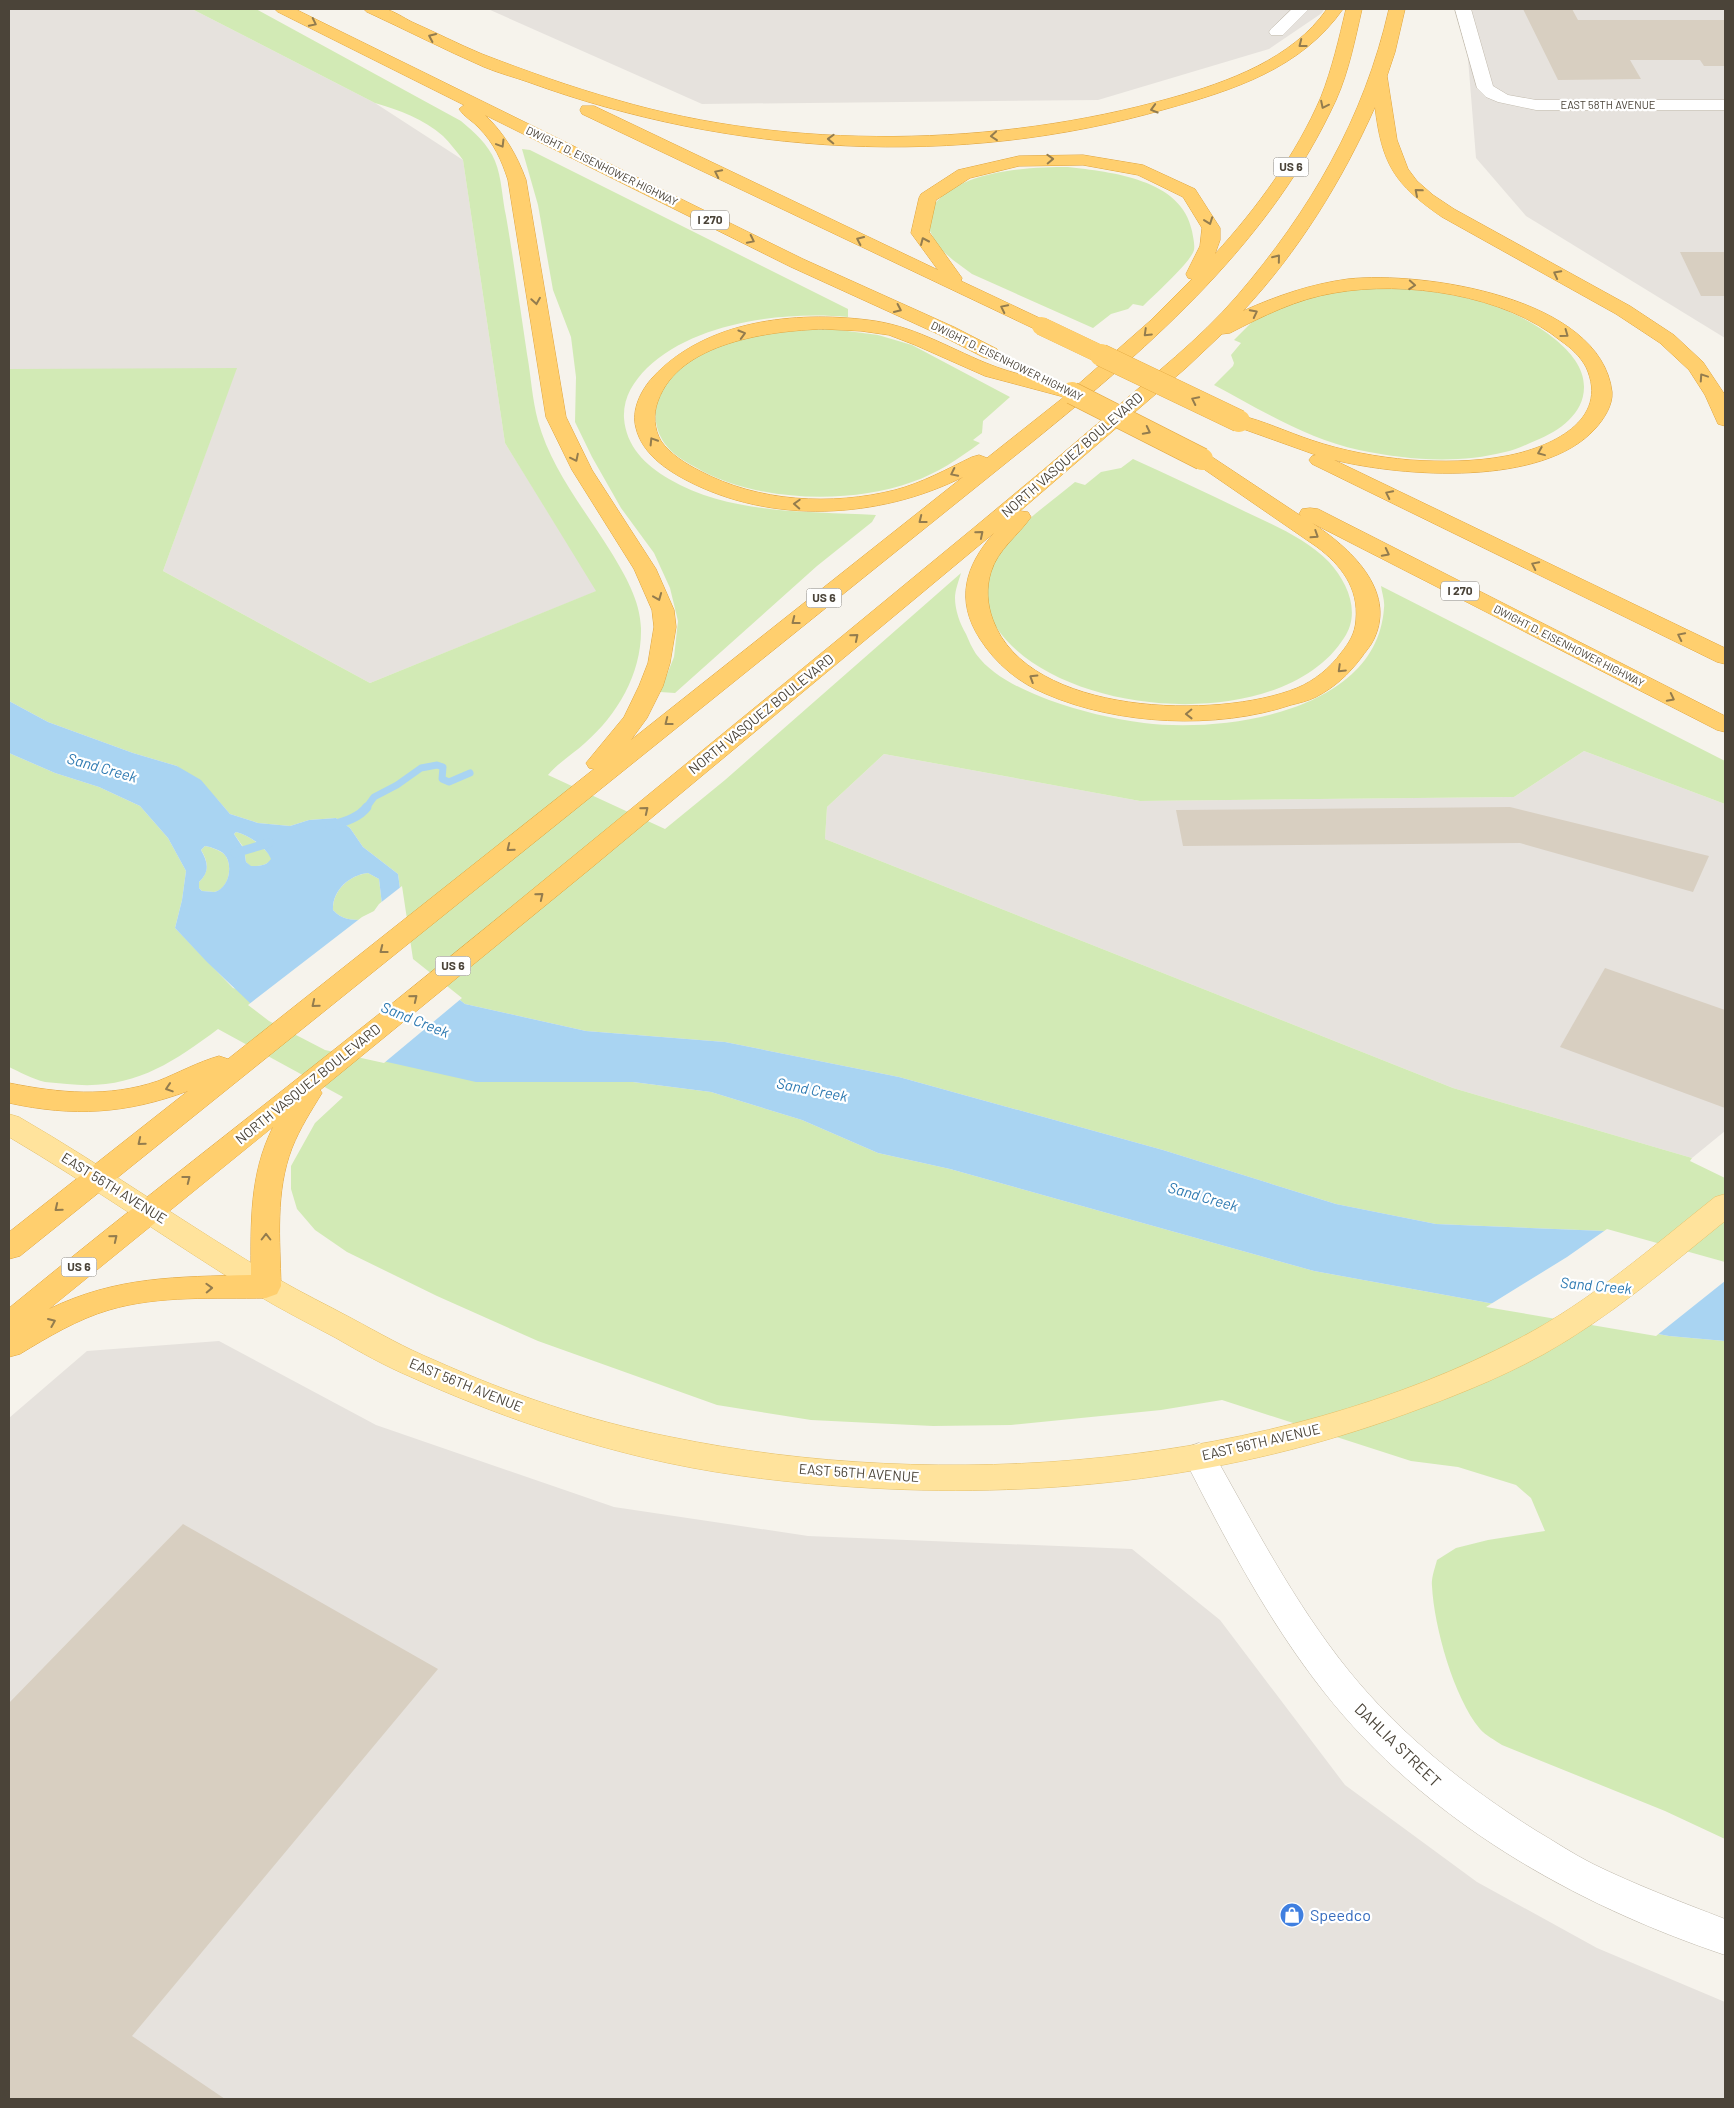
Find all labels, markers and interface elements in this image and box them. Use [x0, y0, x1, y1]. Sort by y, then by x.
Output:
one-way arrow [308, 17, 317, 28]
one-way arrow [428, 32, 437, 43]
one-way arrow [1299, 39, 1308, 47]
street label: EAST 58TH AVENUE [1561, 98, 1656, 111]
one-way arrow [1320, 100, 1331, 109]
one-way arrow [1150, 103, 1158, 113]
street label: DWIGHT D. EISENHOWER HIGHWAY [524, 123, 680, 208]
one-way arrow [989, 130, 997, 141]
one-way arrow [827, 133, 835, 144]
one-way arrow [495, 138, 505, 147]
one-way arrow [1046, 153, 1054, 164]
road number: US 6 [1274, 158, 1308, 176]
one-way arrow [715, 169, 724, 179]
one-way arrow [1414, 188, 1423, 197]
road number: I 270 [691, 210, 729, 230]
one-way arrow [1203, 216, 1213, 224]
one-way arrow [746, 234, 755, 244]
one-way arrow [856, 235, 865, 246]
one-way arrow [920, 237, 931, 246]
one-way arrow [1271, 255, 1279, 264]
one-way arrow [1554, 270, 1563, 280]
one-way arrow [1409, 279, 1417, 290]
one-way arrow [531, 297, 541, 306]
one-way arrow [893, 303, 902, 313]
one-way arrow [1000, 304, 1009, 314]
one-way arrow [1249, 309, 1258, 319]
street label: DWIGHT D. EISENHOWER HIGHWAY [929, 318, 1085, 403]
one-way arrow [1144, 327, 1153, 336]
one-way arrow [1559, 328, 1569, 337]
one-way arrow [737, 329, 745, 339]
one-way arrow [1700, 373, 1709, 382]
street label: NORTH VASQUEZ BOULEVARD [998, 389, 1146, 521]
one-way arrow [1191, 396, 1200, 406]
one-way arrow [1142, 425, 1151, 435]
one-way arrow [649, 438, 659, 447]
one-way arrow [1537, 446, 1546, 456]
one-way arrow [569, 453, 580, 462]
one-way arrow [950, 467, 959, 477]
one-way arrow [1385, 491, 1394, 501]
one-way arrow [793, 498, 801, 509]
one-way arrow [919, 515, 928, 524]
one-way arrow [1309, 529, 1319, 538]
one-way arrow [974, 531, 983, 539]
one-way arrow [1380, 547, 1389, 557]
one-way arrow [1531, 561, 1540, 571]
road number: I 270 [1441, 582, 1479, 600]
road number: US 6 [806, 588, 842, 608]
one-way arrow [652, 592, 662, 601]
street label: DWIGHT D. EISENHOWER HIGHWAY [1492, 602, 1647, 689]
one-way arrow [792, 616, 801, 624]
one-way arrow [1677, 631, 1686, 642]
one-way arrow [849, 634, 858, 643]
street label: NORTH VASQUEZ BOULEVARD [685, 650, 837, 777]
one-way arrow [1338, 663, 1347, 672]
one-way arrow [1029, 675, 1038, 685]
one-way arrow [1666, 692, 1675, 702]
one-way arrow [1185, 709, 1193, 720]
one-way arrow [665, 717, 674, 725]
water label: Sand Creek [65, 748, 140, 786]
one-way arrow [639, 806, 648, 815]
one-way arrow [507, 843, 516, 851]
one-way arrow [534, 893, 543, 901]
one-way arrow [380, 944, 389, 952]
road number: US 6 [436, 956, 470, 976]
one-way arrow [408, 996, 417, 1004]
water label: Sand Creek [379, 997, 453, 1041]
one-way arrow [312, 998, 321, 1006]
street label: NORTH VASQUEZ BOULEVARD [232, 1020, 384, 1147]
water label: Sand Creek [775, 1073, 850, 1105]
one-way arrow [165, 1082, 173, 1092]
one-way arrow [138, 1137, 147, 1145]
street label: EAST 56TH AVENUE [59, 1148, 170, 1227]
one-way arrow [181, 1177, 190, 1185]
water label: Sand Creek [1166, 1177, 1241, 1215]
one-way arrow [55, 1202, 64, 1211]
one-way arrow [261, 1233, 271, 1240]
one-way arrow [108, 1235, 117, 1244]
road number: US 6 [62, 1258, 96, 1276]
water label: Sand Creek [1559, 1273, 1633, 1297]
one-way arrow [206, 1283, 213, 1293]
one-way arrow [47, 1317, 56, 1328]
street label: EAST 56TH AVENUE [407, 1354, 525, 1415]
street label: EAST 56TH AVENUE [1200, 1420, 1322, 1463]
street label: EAST 56TH AVENUE [798, 1460, 920, 1485]
street label: DAHLIA STREET [1351, 1699, 1445, 1790]
shop icon: Speedco [1279, 1902, 1305, 1928]
place label: Speedco [1310, 1905, 1371, 1924]

